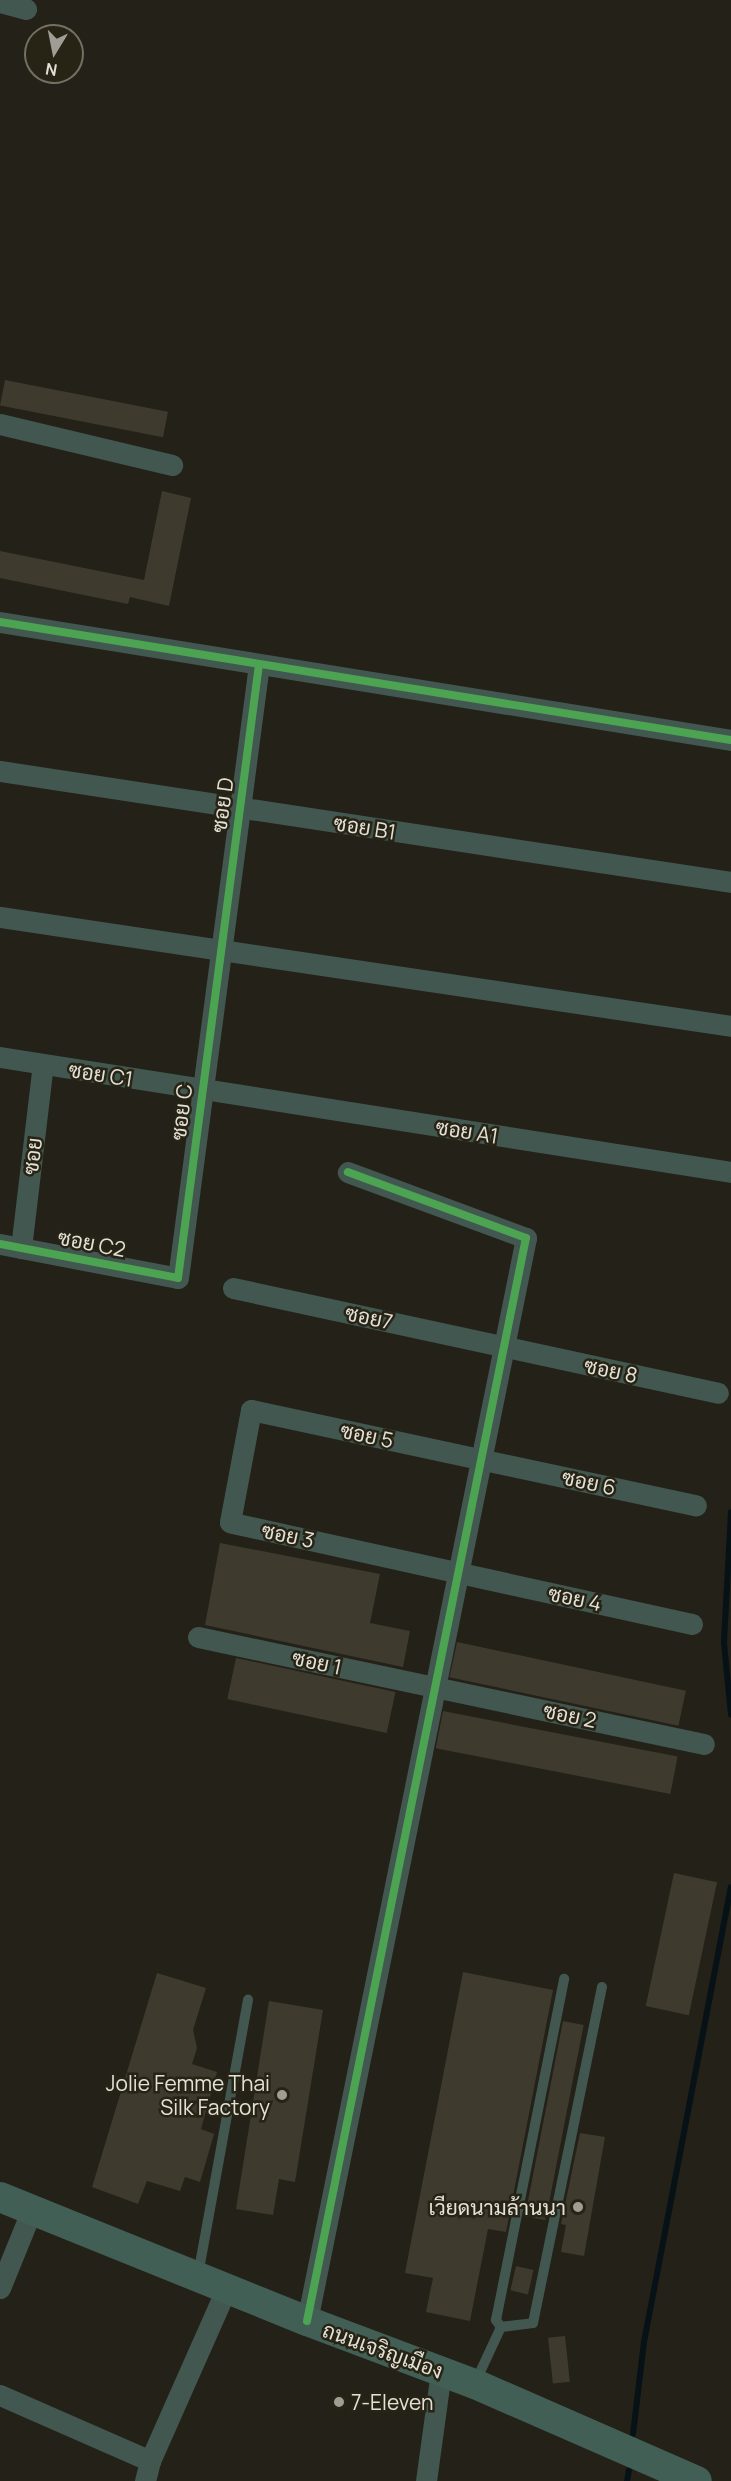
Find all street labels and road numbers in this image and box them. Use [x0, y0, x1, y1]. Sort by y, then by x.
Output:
street label: ซอย D [206, 776, 238, 834]
street label: ซอย B1 [332, 810, 398, 844]
street label: ซอย C1 [67, 1056, 135, 1092]
street label: ซอย C [165, 1082, 197, 1142]
street label: ซอย A1 [434, 1114, 500, 1148]
street label: ซอย [17, 1136, 47, 1176]
street label: ซอย C2 [56, 1224, 128, 1262]
street label: ซอย7 [343, 1300, 395, 1334]
street label: ซอย 8 [582, 1352, 640, 1388]
street label: ซอย 5 [338, 1417, 396, 1453]
street label: ซอย 6 [560, 1464, 618, 1500]
street label: ซอย 3 [259, 1517, 317, 1553]
street label: ซอย 4 [546, 1580, 604, 1616]
street label: ซอย 1 [290, 1645, 344, 1679]
street label: ซอย 2 [541, 1697, 599, 1733]
street label: ถนนเจริญเมือง [319, 2317, 447, 2383]

